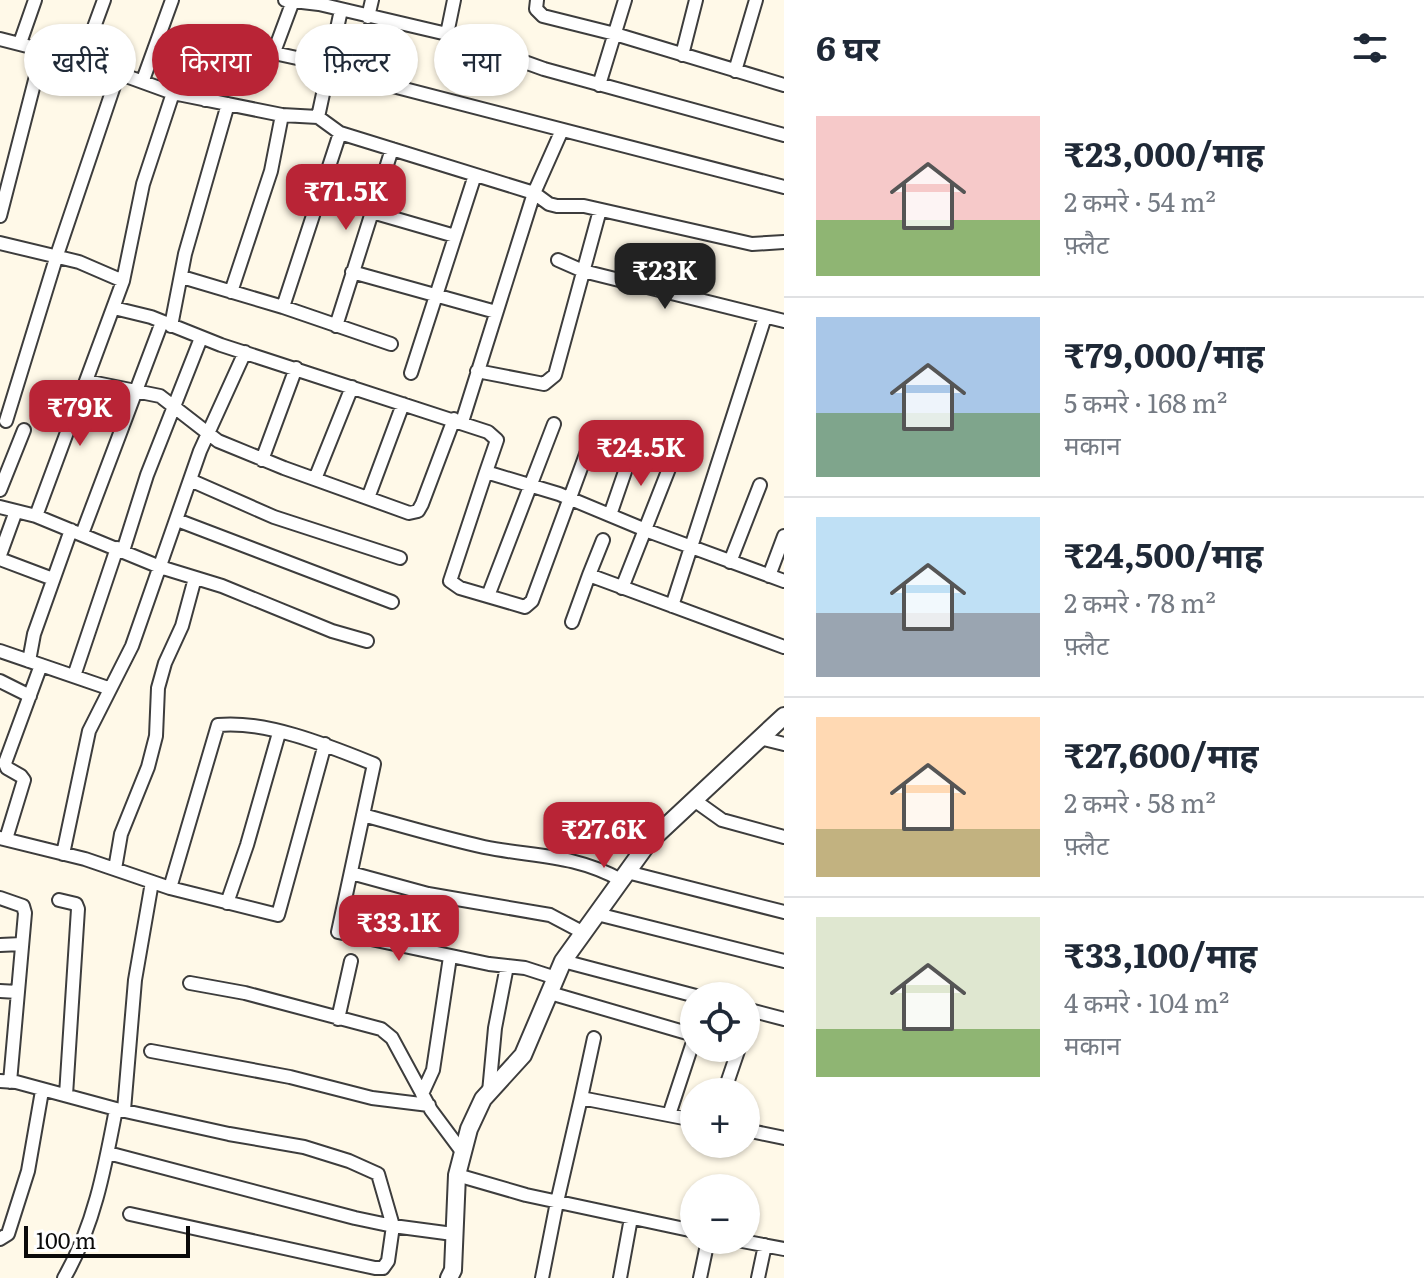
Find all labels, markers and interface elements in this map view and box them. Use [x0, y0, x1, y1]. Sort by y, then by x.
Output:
text: 6 घर [816, 21, 880, 71]
chip: खरीदें [24, 24, 136, 96]
chip: किराया [152, 24, 279, 96]
chip: फ़िल्टर [295, 24, 418, 96]
chip: नया [434, 24, 529, 96]
icon: filters [1348, 26, 1392, 70]
text: ₹23,000/माह [1064, 127, 1264, 177]
icon: home [880, 148, 976, 244]
pin: ₹71.5K [281, 164, 411, 232]
text: ₹71.5K [304, 170, 388, 209]
text: 2 कमरे · 54 m² [1064, 181, 1216, 220]
text: फ़्लैट [1064, 223, 1109, 262]
pin: ₹23K [618, 243, 712, 311]
text: ₹23K [633, 249, 697, 288]
text: ₹79,000/माह [1064, 328, 1265, 378]
icon: home [880, 349, 976, 445]
pin: ₹79K [33, 380, 127, 448]
text: 5 कमरे · 168 m² [1064, 382, 1227, 421]
text: ₹79K [47, 386, 113, 425]
pin: ₹24.5K [576, 420, 706, 488]
text: मकान [1064, 424, 1121, 463]
text: ₹24.5K [597, 426, 685, 465]
text: ₹24,500/माह [1064, 528, 1263, 578]
icon: home [880, 549, 976, 645]
text: 2 कमरे · 78 m² [1064, 582, 1216, 621]
text: फ़्लैट [1064, 624, 1109, 663]
text: ₹27,600/माह [1064, 728, 1259, 778]
icon: home [880, 749, 976, 845]
text: 2 कमरे · 58 m² [1064, 782, 1216, 821]
pin: ₹27.6K [539, 802, 669, 870]
text: ₹27.6K [561, 808, 647, 847]
text: फ़्लैट [1064, 824, 1109, 863]
pin: ₹33.1K [334, 895, 464, 963]
text: ₹33.1K [357, 901, 441, 940]
text: ₹33,100/माह [1064, 928, 1257, 978]
icon: home [880, 949, 976, 1045]
map controls [680, 982, 760, 1254]
button: locate [680, 982, 760, 1062]
text: 4 कमरे · 104 m² [1064, 982, 1229, 1021]
text: मकान [1064, 1024, 1121, 1063]
button: + [680, 1078, 760, 1158]
button: − [680, 1174, 760, 1254]
scale bar [24, 1222, 190, 1258]
text: 100 m [36, 1223, 96, 1256]

